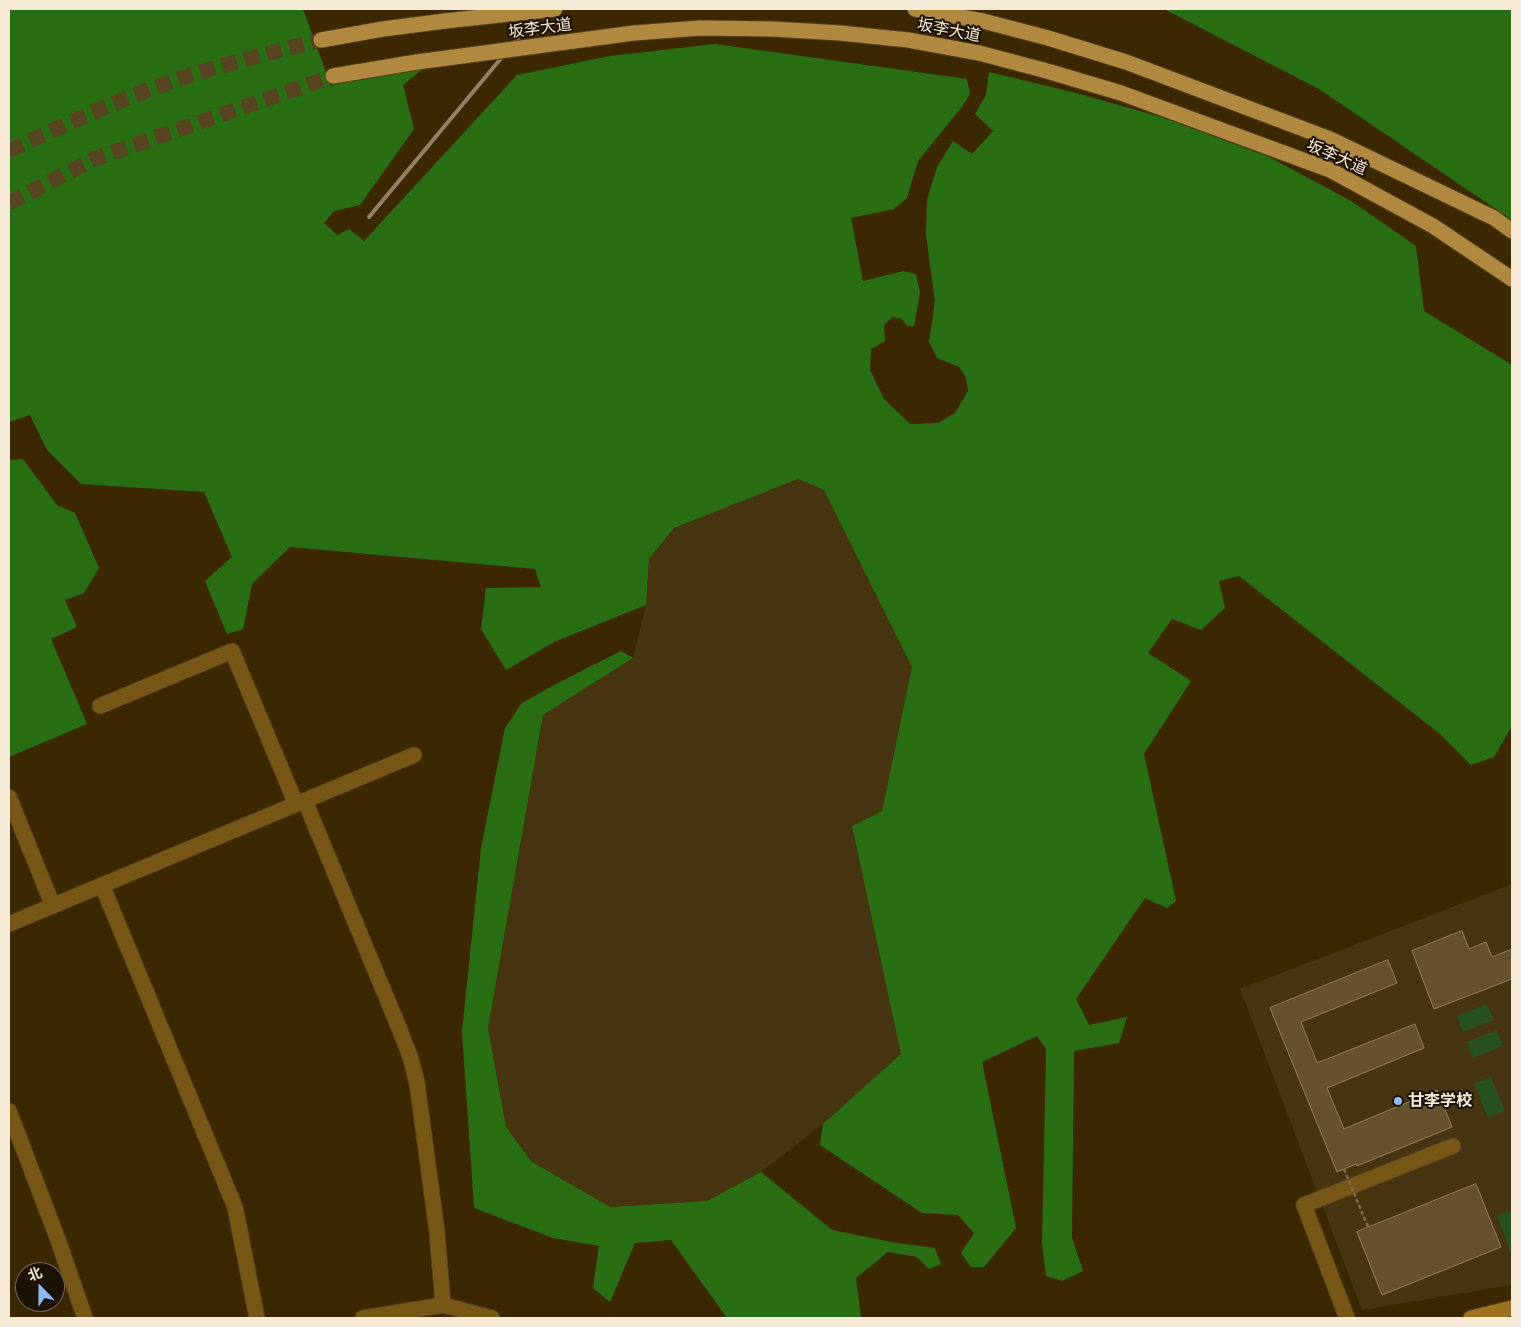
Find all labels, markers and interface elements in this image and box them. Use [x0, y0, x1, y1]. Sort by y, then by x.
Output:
street label: 坂李大道 [916, 14, 982, 46]
street label: 坂李大道 [507, 15, 573, 41]
street label: 坂李大道 [1304, 135, 1370, 179]
place label: 甘李学校 [1408, 1091, 1472, 1111]
marker: 甘李学校 [1392, 1095, 1404, 1107]
north arrow [15, 1262, 65, 1312]
text: 北 [25, 1263, 44, 1284]

